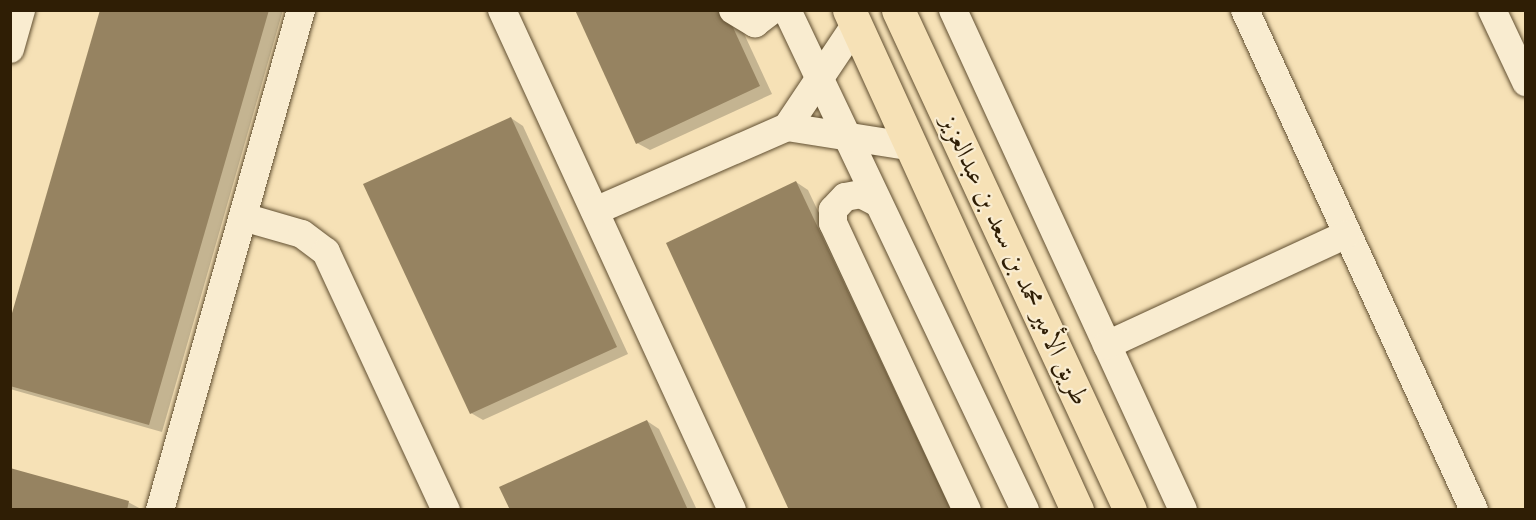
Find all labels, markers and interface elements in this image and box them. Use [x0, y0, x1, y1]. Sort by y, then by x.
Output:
street label: طريق الأمير محمد بن سعد بن عبدالعزيز [934, 110, 1096, 410]

